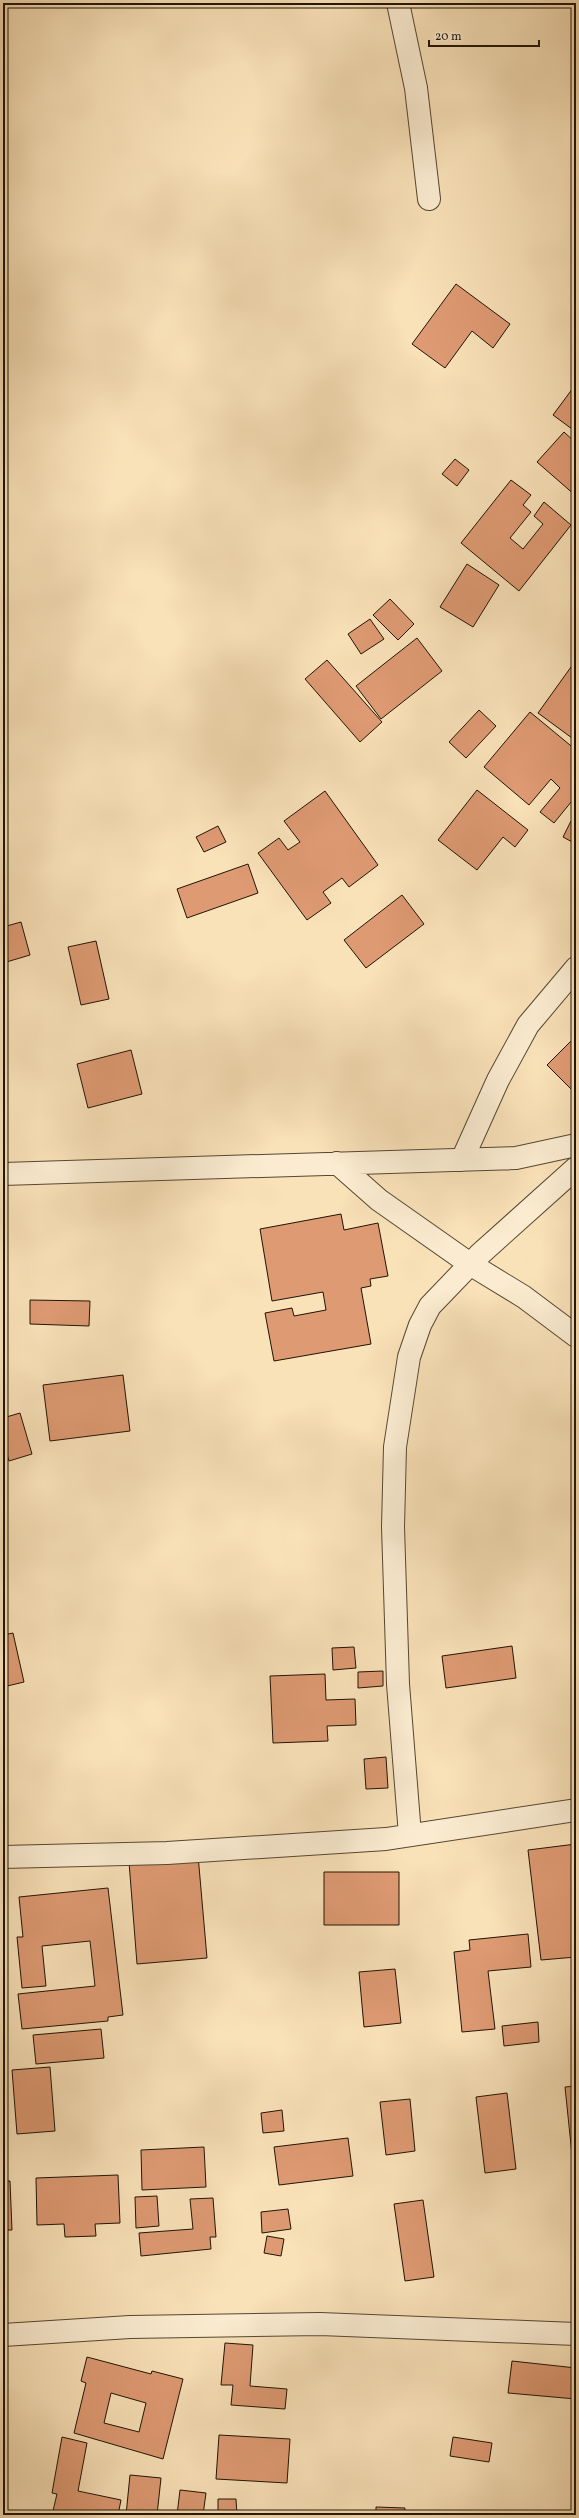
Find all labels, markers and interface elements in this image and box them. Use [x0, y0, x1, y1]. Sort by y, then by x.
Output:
scale bar [429, 22, 539, 48]
text: 20 m [435, 29, 462, 45]

